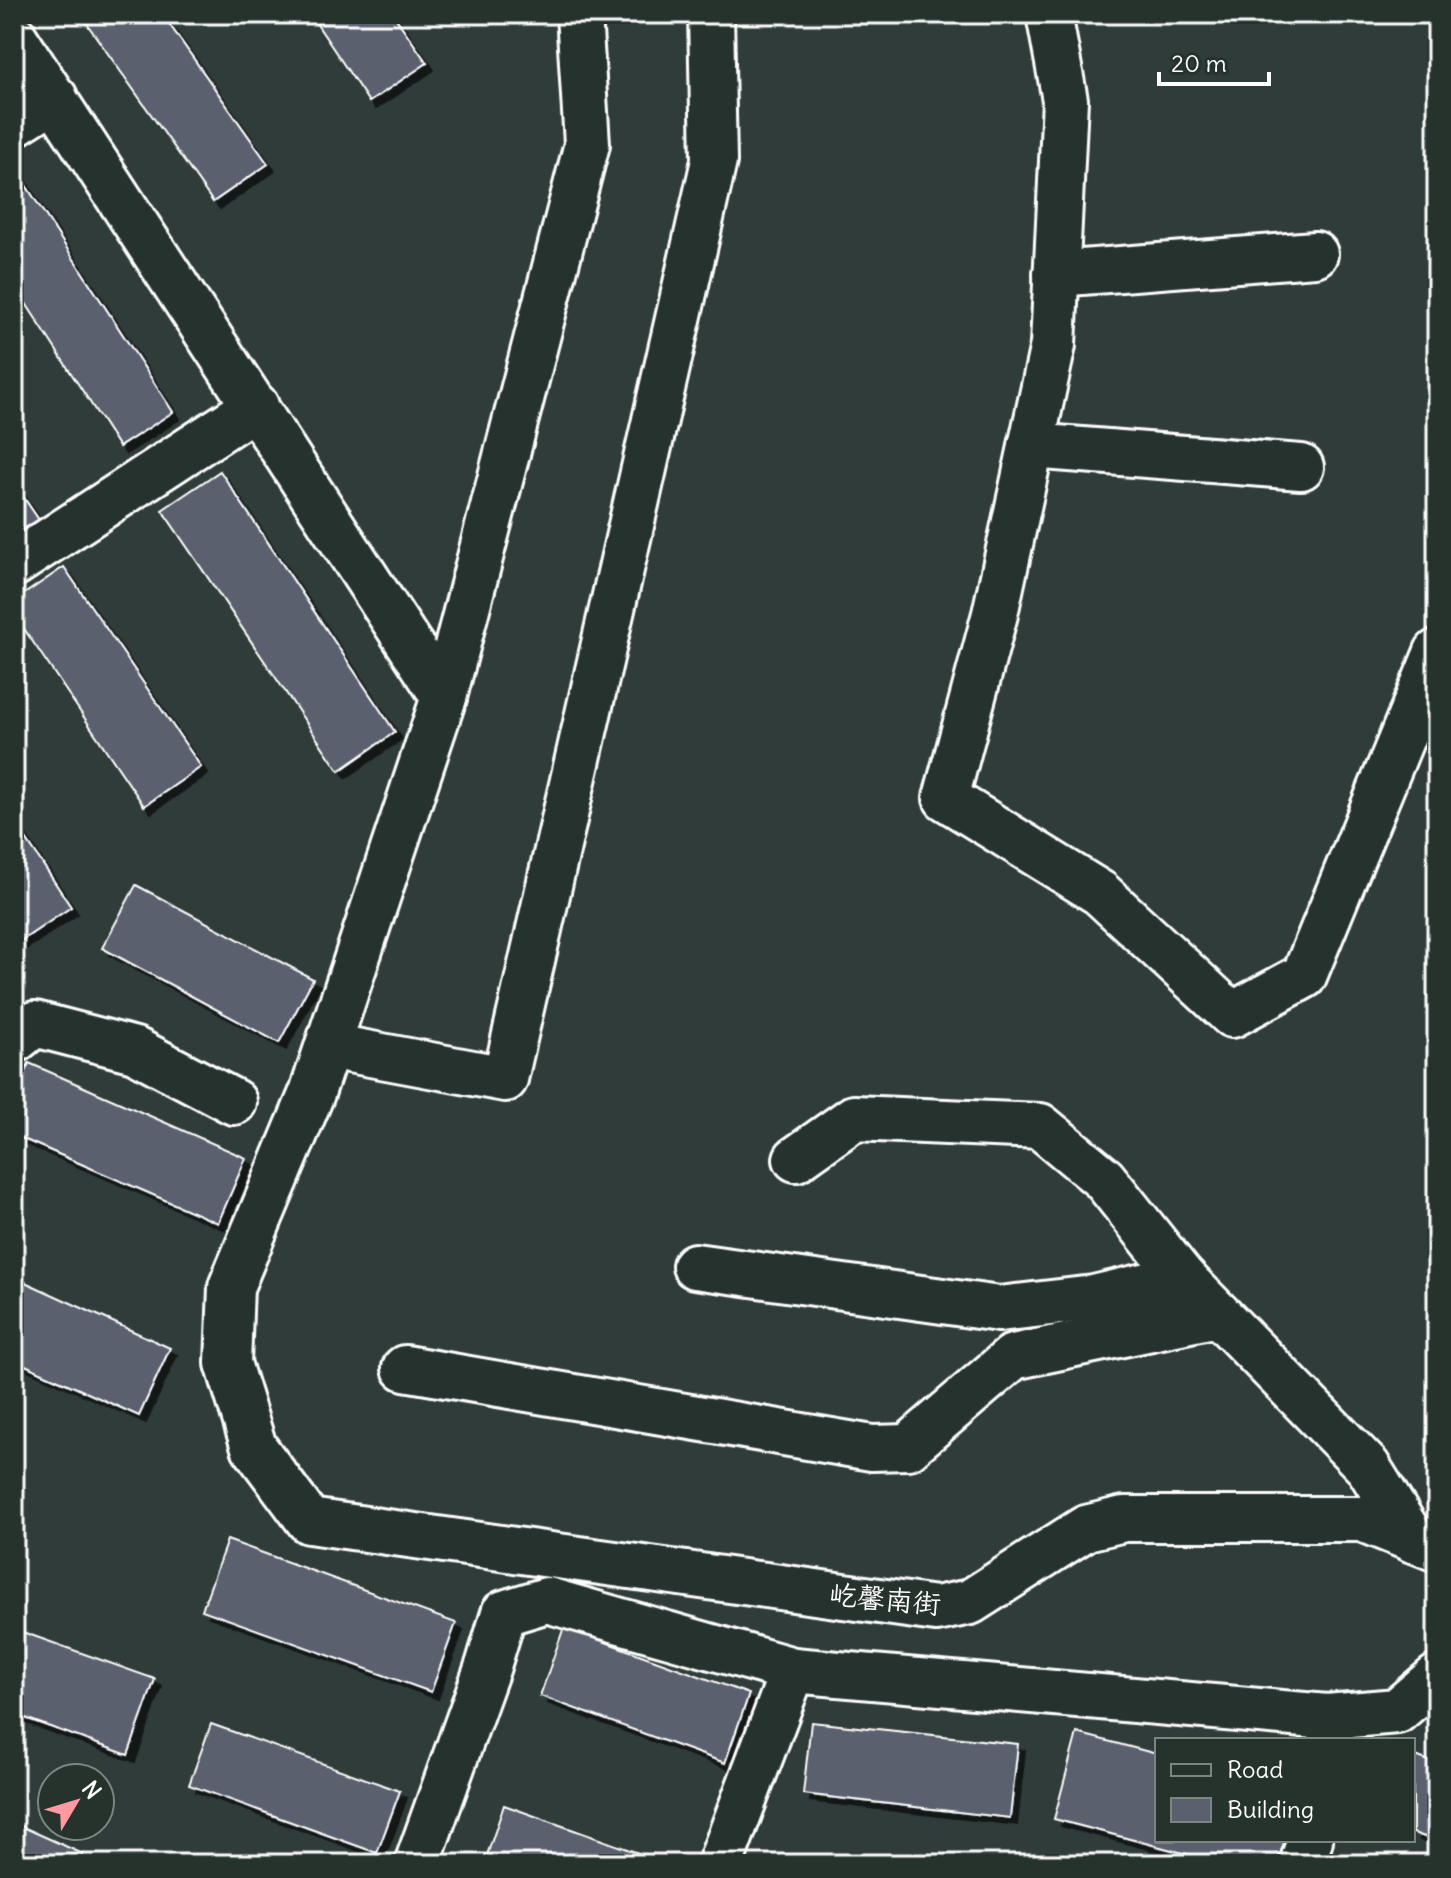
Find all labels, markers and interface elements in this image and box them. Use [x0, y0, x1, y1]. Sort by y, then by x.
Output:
scale bar [1159, 36, 1269, 86]
text: 20 m [1171, 48, 1227, 78]
street label: 屹馨南街 [828, 1576, 942, 1622]
legend [1155, 1738, 1415, 1842]
text: Road [1227, 1754, 1283, 1784]
north arrow [36, 1762, 116, 1842]
text: N [76, 1775, 107, 1804]
text: Building [1227, 1794, 1314, 1824]

